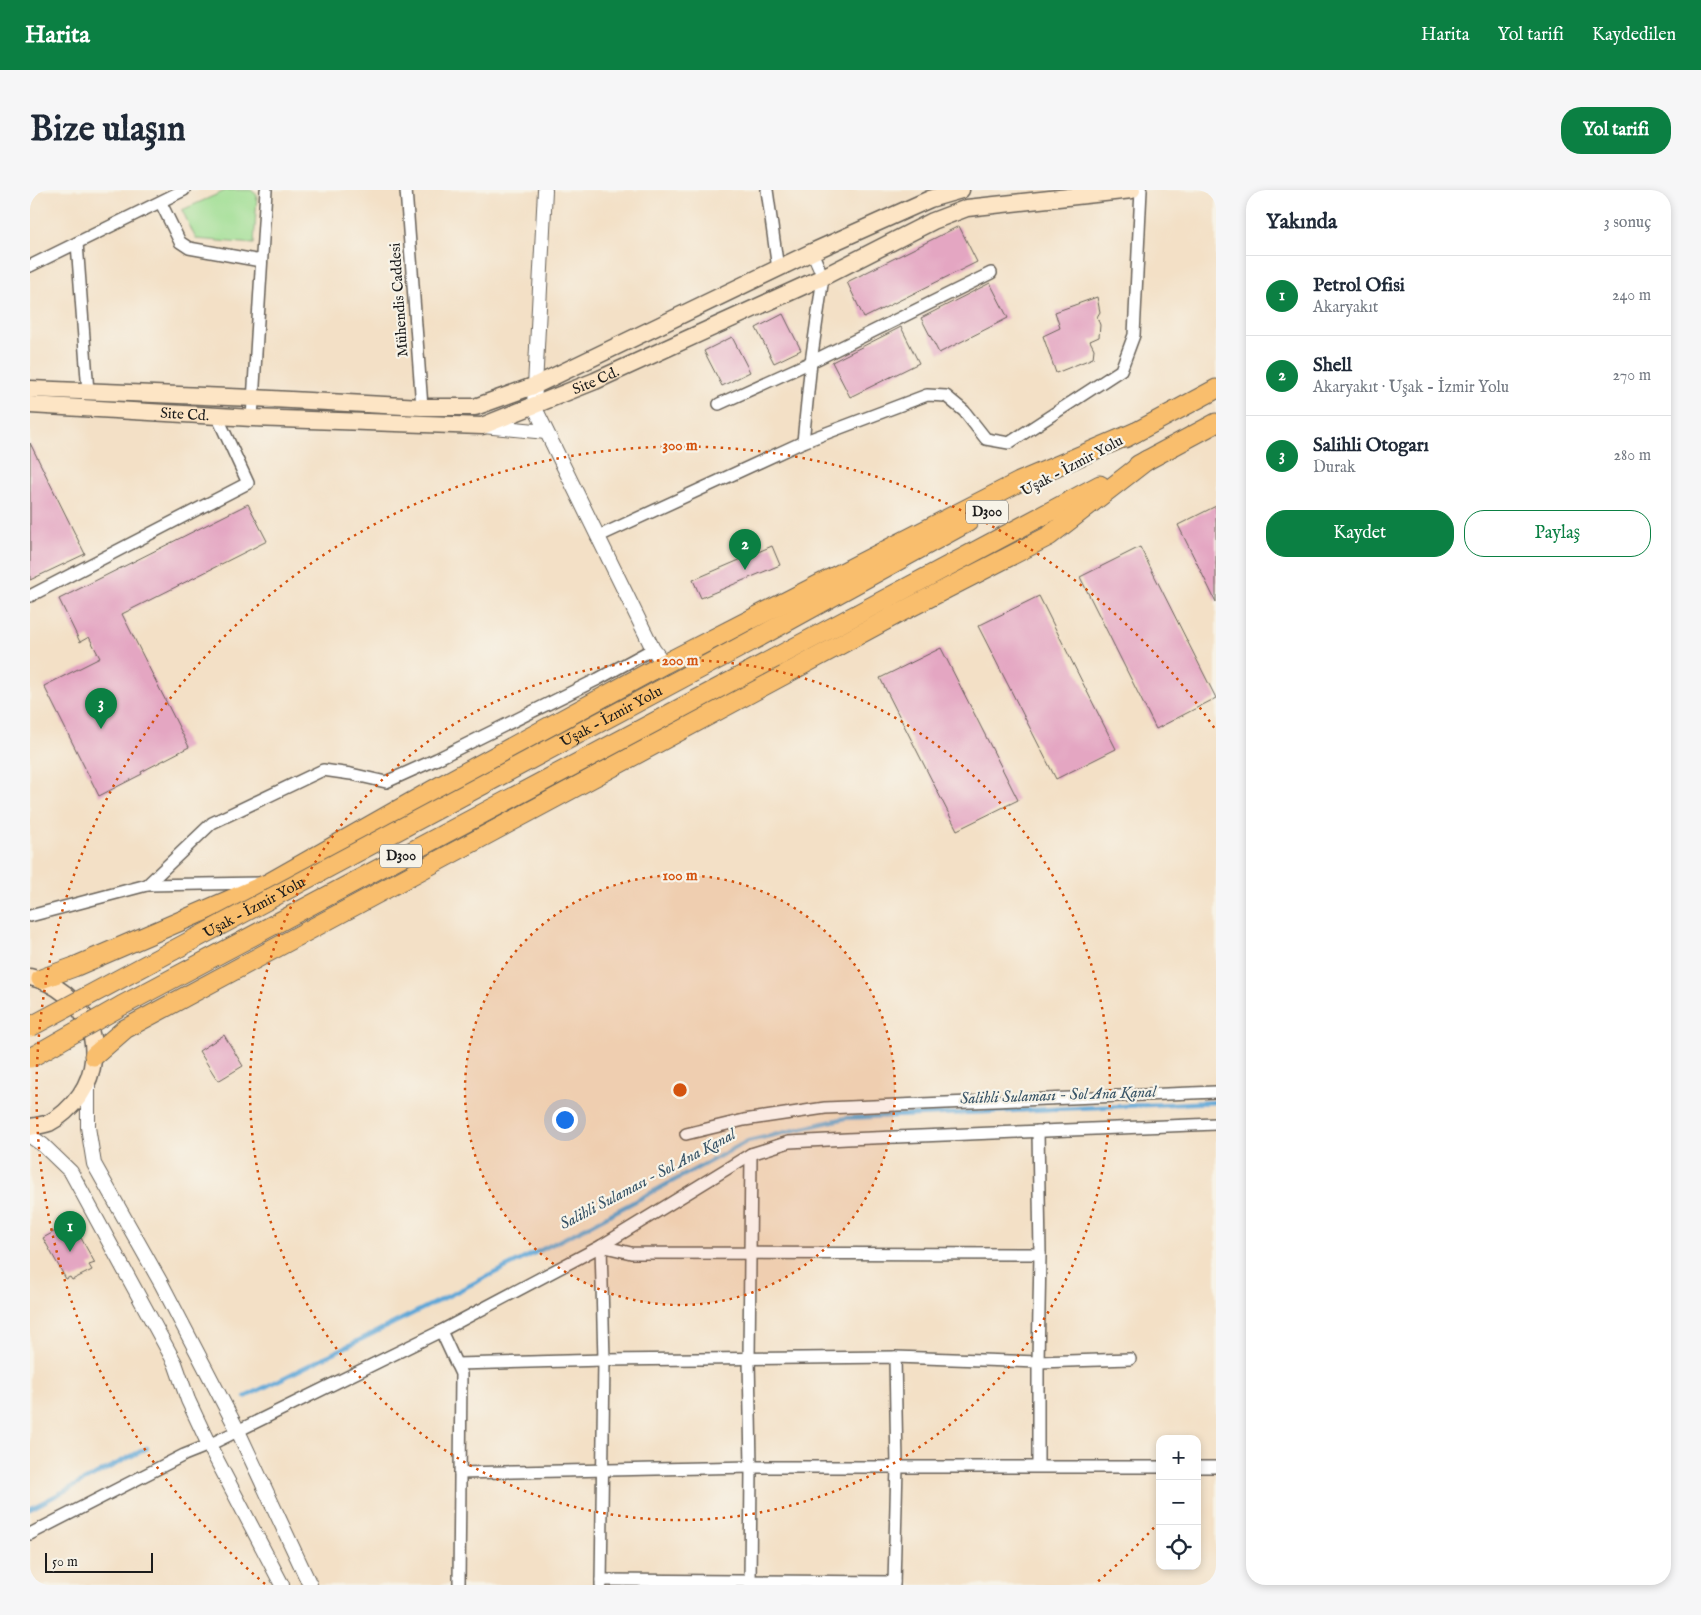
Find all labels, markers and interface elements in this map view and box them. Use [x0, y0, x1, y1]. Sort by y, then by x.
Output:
text: Harita [25, 20, 90, 51]
text: Harita [1421, 24, 1470, 47]
text: Yol tarifi [1498, 24, 1564, 47]
text: Kaydedilen [1592, 24, 1676, 47]
button: Yol tarifi [1561, 107, 1671, 154]
text: Bize ulaşın [30, 108, 186, 153]
text: Yakında [1266, 209, 1337, 236]
text: 3 sonuç [1604, 213, 1651, 233]
street label: Mühendis Caddesi [386, 242, 412, 358]
text: Petrol Ofisi [1313, 274, 1405, 298]
text: 1 [1279, 286, 1285, 306]
text: 240 m [1612, 286, 1651, 306]
text: Akaryakıt [1313, 298, 1378, 318]
text: Shell [1313, 354, 1352, 378]
street label: Site Cd. [569, 362, 622, 399]
text: 2 [1278, 366, 1286, 386]
text: 270 m [1612, 366, 1651, 386]
text: Akaryakıt · Uşak - İzmir Yolu [1313, 378, 1509, 398]
street label: Site Cd. [160, 403, 210, 425]
street label: Uşak - İzmir Yolu [1018, 431, 1126, 501]
text: Salihli Otogarı [1313, 434, 1429, 458]
text: 300 m [662, 436, 698, 455]
text: 3 [1279, 446, 1285, 466]
text: 280 m [1614, 446, 1651, 466]
text: Durak [1313, 458, 1356, 478]
road number: D300 [966, 501, 1008, 524]
button: Kaydet [1266, 510, 1454, 557]
button: Paylaş [1464, 510, 1651, 557]
pin: 2 [729, 529, 761, 570]
text: 200 m [662, 651, 699, 670]
street label: Uşak - İzmir Yolu [557, 681, 666, 751]
pin: 3 [85, 688, 117, 729]
road number: D300 [380, 844, 422, 868]
text: 100 m [662, 866, 698, 885]
street label: Uşak - İzmir Yolu [200, 872, 308, 942]
centre of rings [671, 1081, 689, 1099]
water label: Salihli Sulaması - Sol Ana Kanal [960, 1083, 1158, 1109]
your location [552, 1107, 578, 1133]
water label: Salihli Sulaması - Sol Ana Kanal [557, 1125, 740, 1235]
pin: 1 [54, 1211, 86, 1252]
map controls [1156, 1435, 1201, 1570]
button: + [1156, 1435, 1201, 1480]
button: − [1156, 1480, 1201, 1525]
button: locate [1156, 1525, 1201, 1570]
scale bar [45, 1550, 152, 1573]
text: 50 m [52, 1553, 78, 1571]

